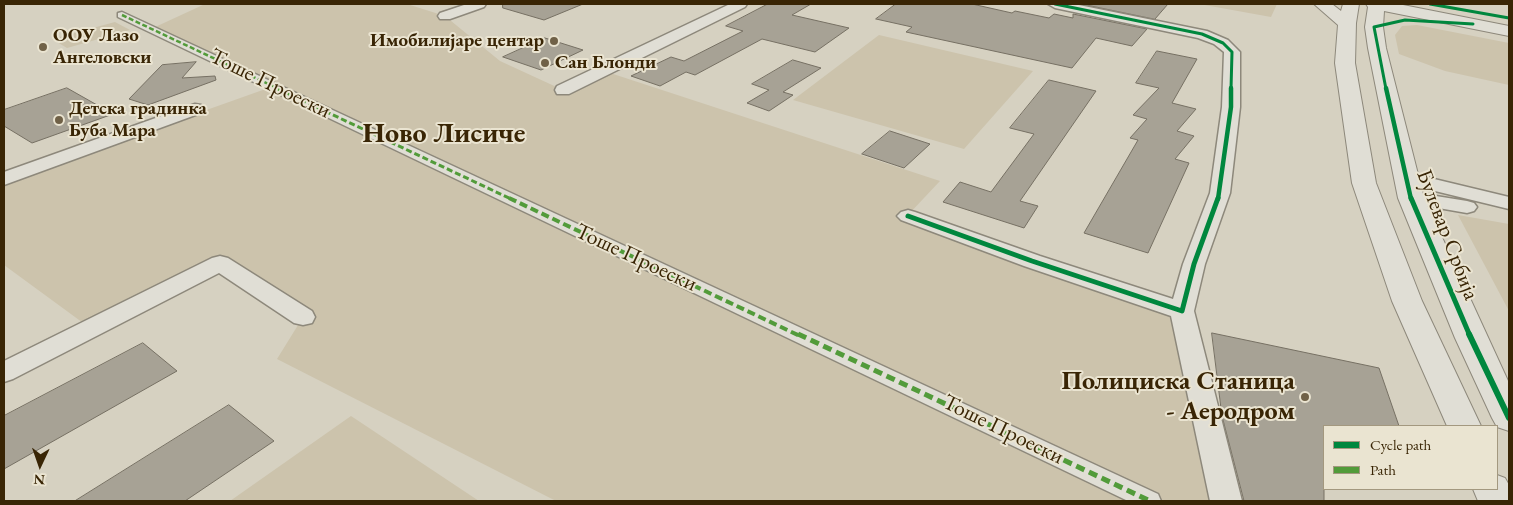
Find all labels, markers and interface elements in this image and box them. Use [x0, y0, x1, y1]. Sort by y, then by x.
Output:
place label: ООУ Лазо Ангеловски [53, 25, 151, 69]
place label: Имобилијаре центар [370, 30, 544, 52]
marker: Имобилијаре центар [548, 35, 560, 47]
marker: ООУ Лазо Ангеловски [37, 41, 49, 53]
street label: Тоше Проески [205, 43, 335, 125]
place label: Сан Блонди [555, 52, 656, 74]
marker: Сан Блонди [539, 57, 551, 69]
place label: Детска градинка Буба Мара [69, 98, 207, 142]
marker: Детска градинка Буба Мара [53, 114, 65, 126]
district label: Ново Лисиче [363, 117, 525, 151]
street label: Булевар Србија [1410, 166, 1484, 304]
street label: Тоше Проески [571, 218, 701, 298]
place label: Полициска Станица - Аеродром [1061, 366, 1295, 428]
street label: Тоше Проески [938, 389, 1068, 471]
marker: Полициска Станица - Аеродром [1299, 391, 1311, 403]
legend [1323, 425, 1498, 490]
text: Cycle path [1370, 435, 1431, 454]
north arrow [15, 440, 65, 490]
text: Path [1370, 460, 1396, 479]
text: N [33, 471, 45, 489]

